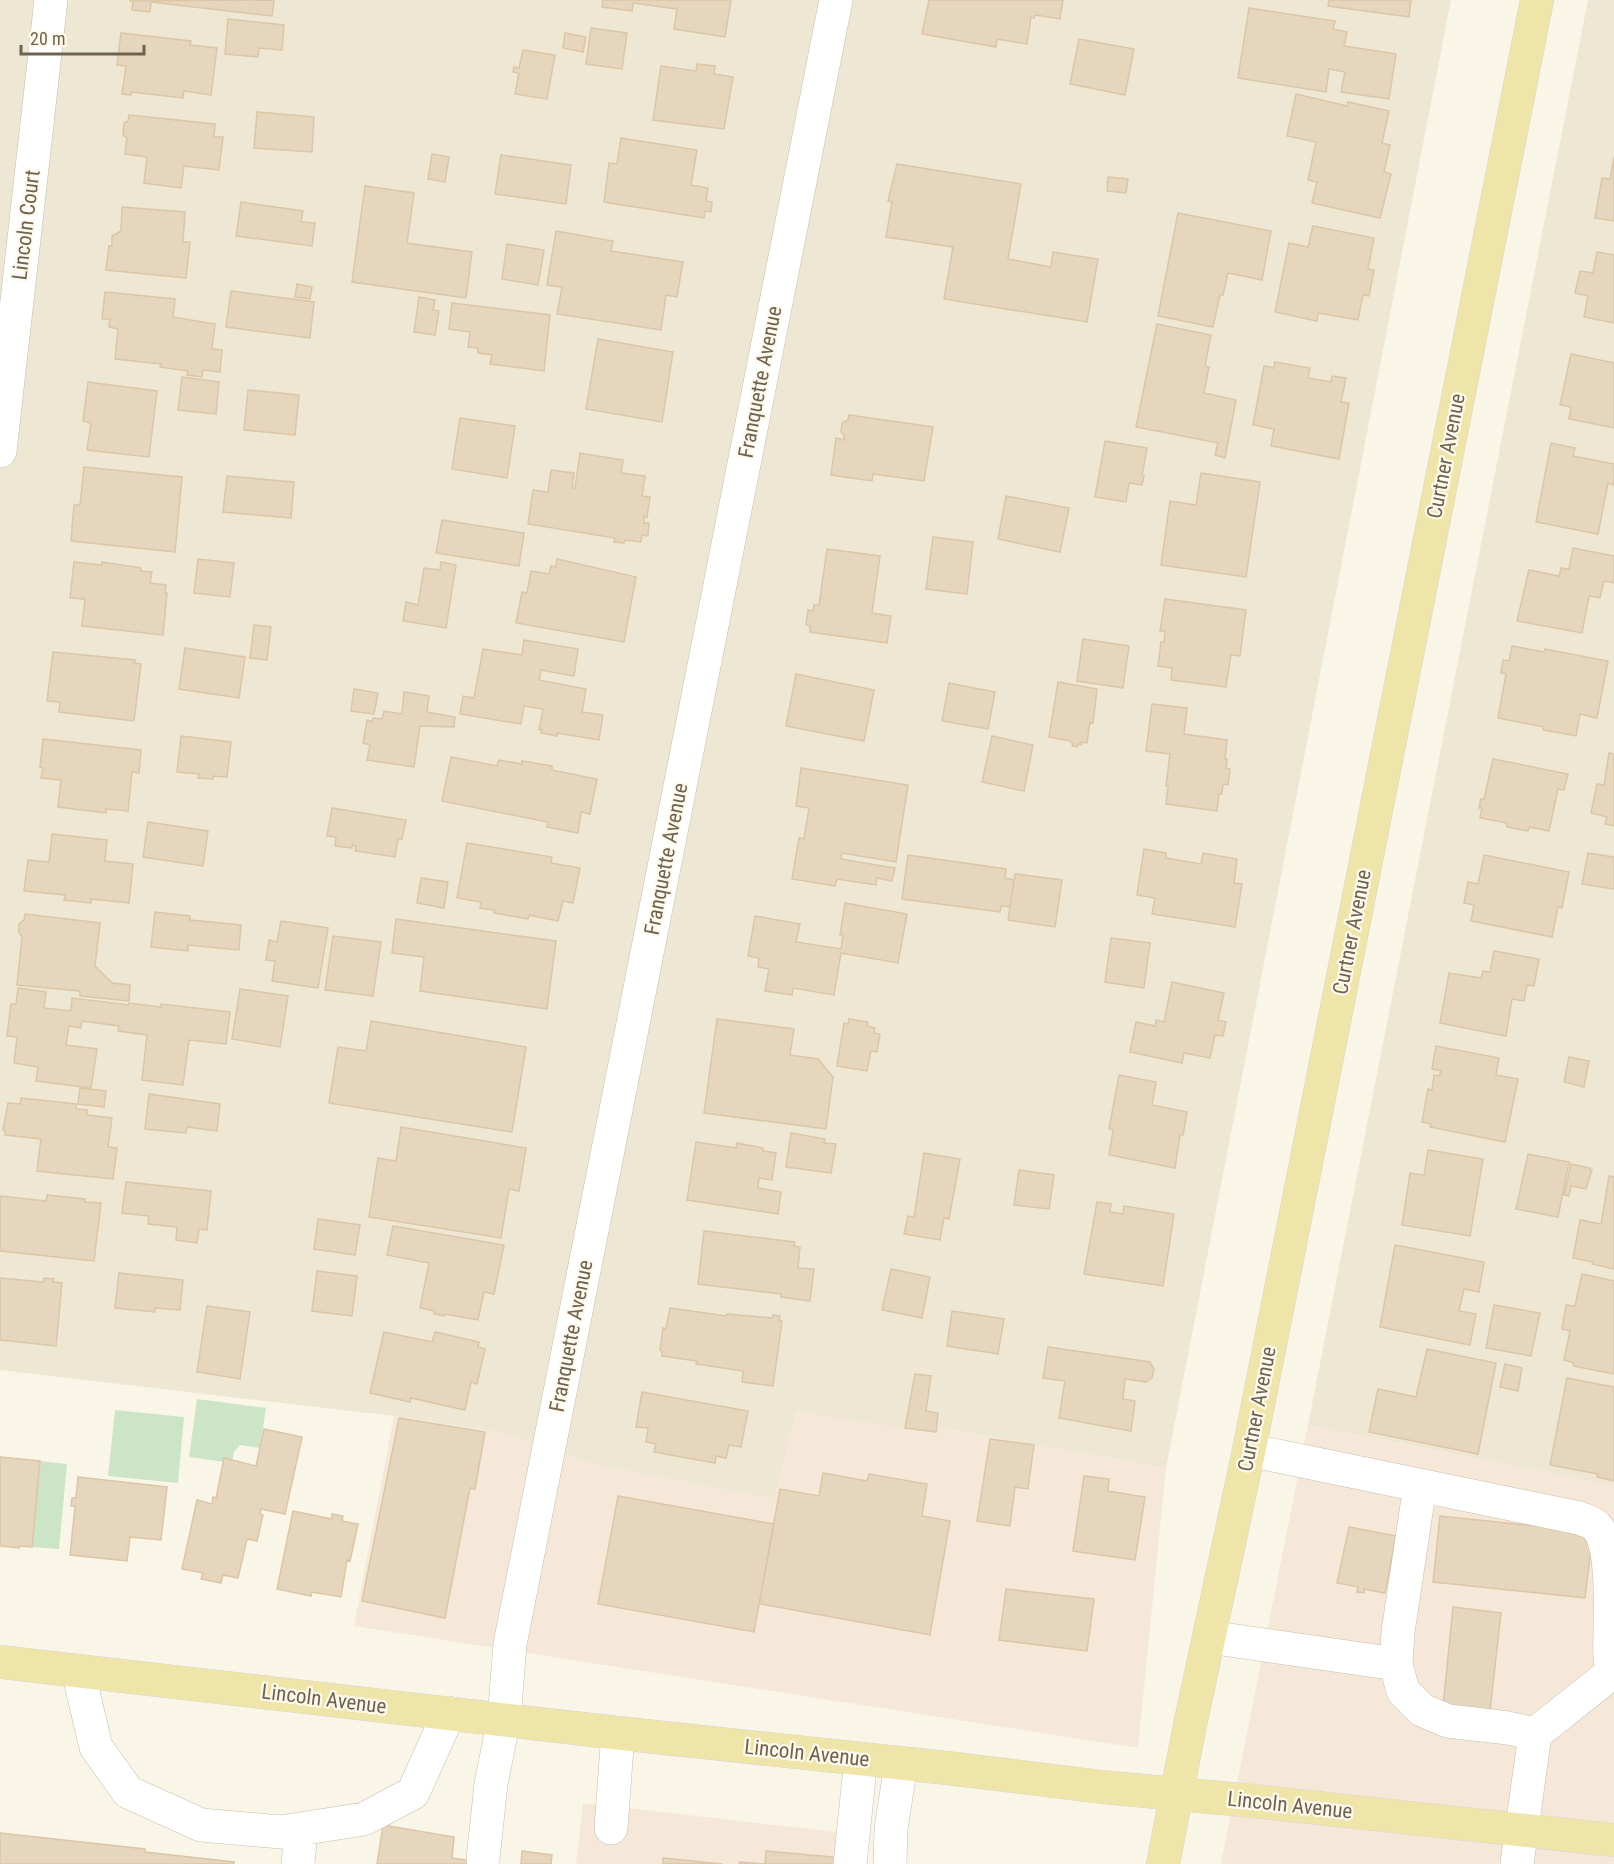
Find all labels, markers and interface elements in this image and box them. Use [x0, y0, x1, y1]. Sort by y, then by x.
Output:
scale bar [21, 18, 144, 56]
text: 20 m [30, 28, 65, 49]
street label: Lincoln Court [7, 169, 45, 281]
street label: Franquette Avenue [734, 304, 787, 460]
street label: Curtner Avenue [1422, 391, 1470, 521]
street label: Franquette Avenue [640, 781, 693, 937]
street label: Curtner Avenue [1328, 867, 1376, 997]
street label: Franquette Avenue [545, 1258, 598, 1414]
street label: Curtner Avenue [1233, 1344, 1281, 1474]
street label: Lincoln Avenue [260, 1679, 388, 1719]
street label: Lincoln Avenue [743, 1735, 871, 1772]
street label: Lincoln Avenue [1226, 1787, 1354, 1824]

